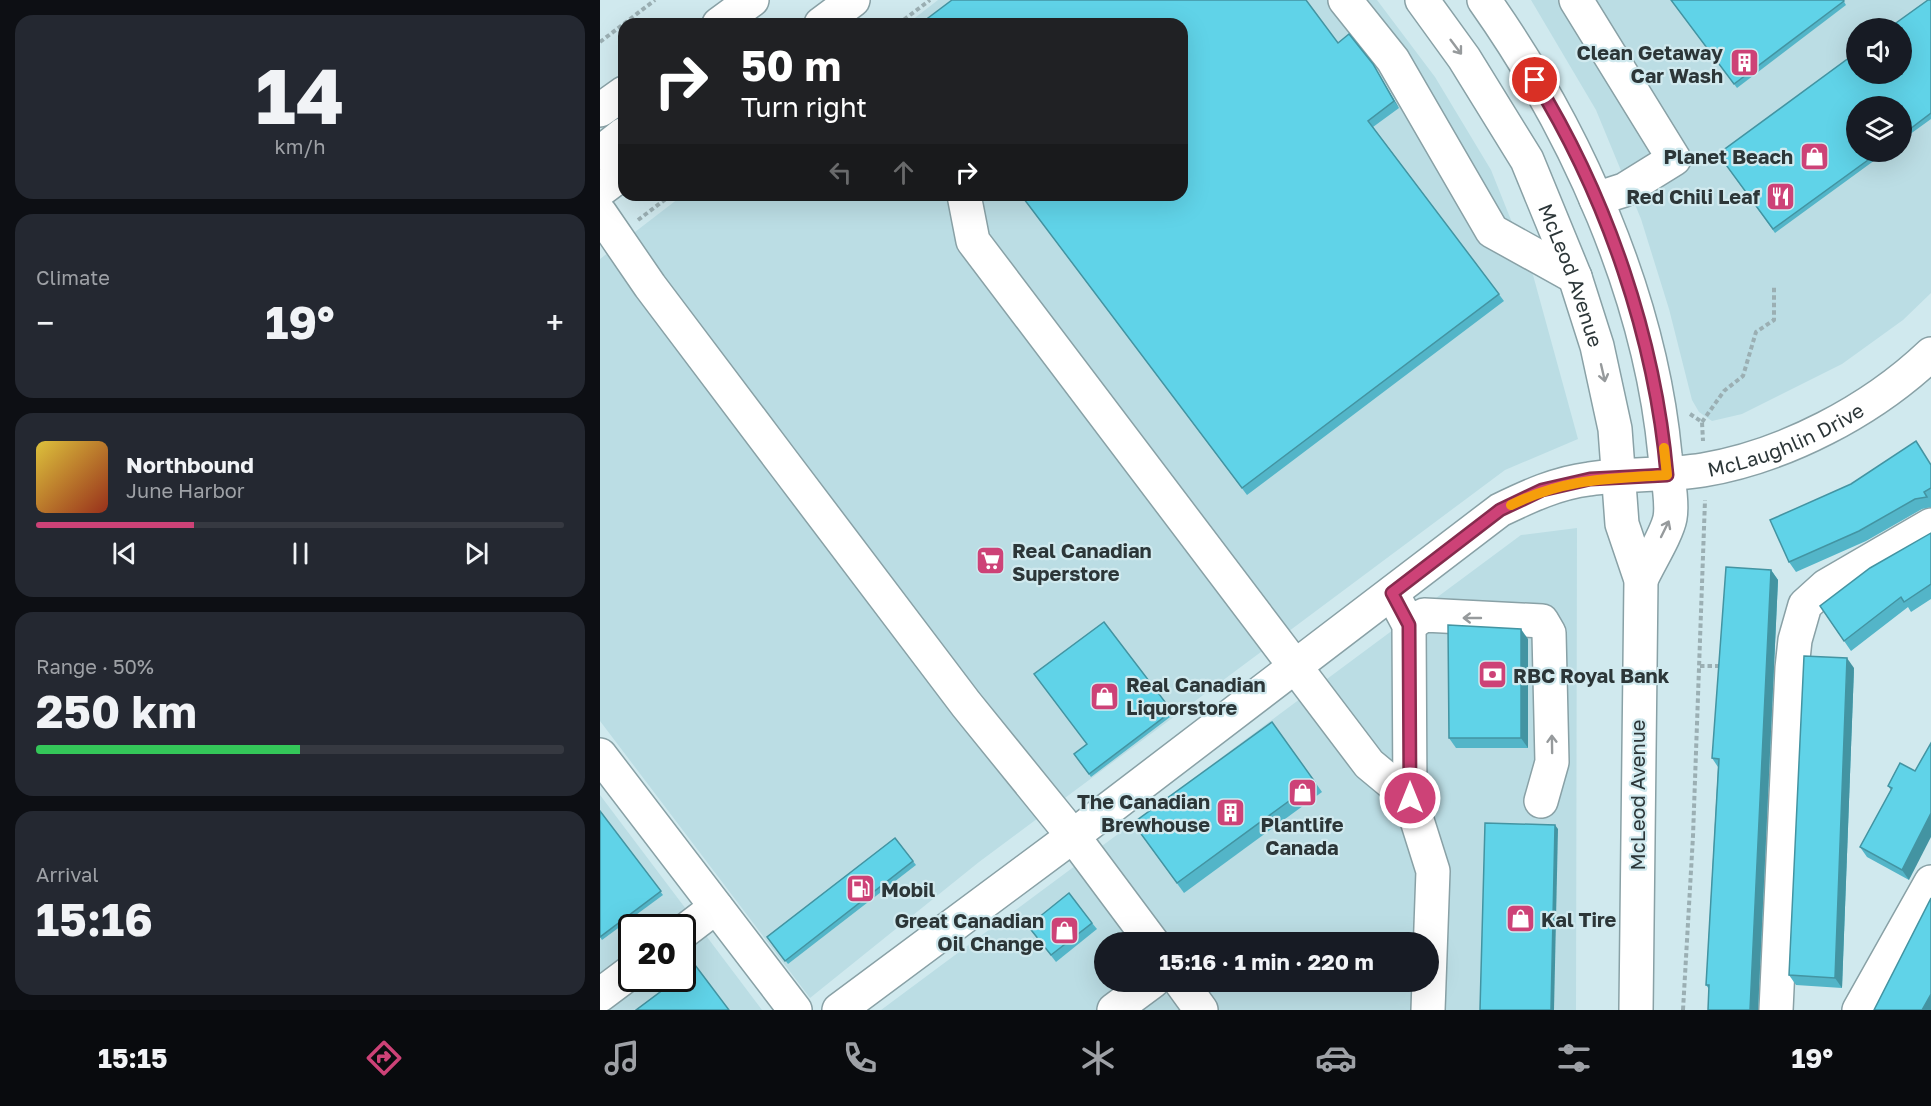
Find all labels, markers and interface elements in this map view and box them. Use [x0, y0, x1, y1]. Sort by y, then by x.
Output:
map controls [1846, 18, 1912, 162]
button: sound [1846, 18, 1912, 84]
one-way arrow [1450, 39, 1463, 55]
text: 50 m [741, 40, 841, 90]
place label: Clean Getaway Car Wash [1577, 40, 1723, 87]
icon: right [642, 42, 720, 120]
building icon: Clean Getaway Car Wash [1728, 47, 1760, 79]
text: 14 [256, 48, 344, 141]
pin [1509, 54, 1560, 105]
icon: arrive [1518, 63, 1551, 96]
text: Turn right [741, 91, 867, 123]
button: layers [1846, 96, 1912, 162]
text: km/h [275, 134, 325, 158]
shop icon: Planet Beach [1798, 140, 1830, 172]
place label: Planet Beach [1663, 144, 1793, 168]
icon: left [824, 156, 857, 189]
icon: ahead [887, 156, 920, 189]
icon: right [950, 156, 983, 189]
restaurant icon: Red Chili Leaf [1765, 180, 1797, 212]
place label: Red Chili Leaf [1626, 184, 1761, 208]
street label: McLeod Avenue [1534, 200, 1608, 350]
text: Climate [36, 265, 110, 289]
text: 19° [265, 295, 335, 349]
text: − [36, 303, 54, 342]
text: + [546, 303, 564, 342]
one-way arrow [1597, 364, 1609, 383]
street label: McLaughlin Drive [1705, 397, 1868, 481]
text: Northbound [126, 451, 254, 478]
text: June Harbor [126, 478, 245, 502]
one-way arrow [1659, 521, 1671, 539]
icon: previous [108, 537, 141, 570]
icon: pause [284, 537, 317, 570]
icon: next [460, 537, 493, 570]
place label: Real Canadian Superstore [1012, 538, 1152, 585]
supermarket icon: Real Canadian Superstore [975, 545, 1007, 577]
one-way arrow [1463, 612, 1483, 624]
text: Range · 50% [36, 654, 154, 678]
bank icon: RBC Royal Bank [1476, 659, 1508, 691]
place label: RBC Royal Bank [1513, 663, 1670, 687]
place label: Real Canadian Liquorstore [1126, 672, 1266, 719]
shop icon: Real Canadian Liquorstore [1089, 680, 1121, 712]
text: 250 km [36, 684, 197, 738]
street label: McLeod Avenue [1625, 720, 1649, 870]
one-way arrow [1546, 734, 1557, 754]
position arrow [1378, 766, 1442, 830]
shop icon: Plantlife Canada [1286, 777, 1318, 809]
place label: The Canadian Brewhouse [1077, 789, 1210, 836]
building icon: The Canadian Brewhouse [1215, 796, 1247, 828]
place label: Plantlife Canada [1261, 812, 1344, 859]
text: Arrival [36, 862, 99, 886]
fuel station icon: Mobil [844, 873, 876, 905]
place label: Mobil [881, 877, 936, 901]
text: 15:16 [36, 892, 153, 946]
shop icon: Kal Tire [1504, 903, 1536, 935]
place label: Kal Tire [1541, 907, 1617, 931]
place label: Great Canadian Oil Change [894, 908, 1044, 955]
speed limit sign: 20 [618, 914, 696, 992]
shop icon: Great Canadian Oil Change [1049, 915, 1081, 947]
text: 15:16 · 1 min · 220 m [1159, 948, 1374, 975]
icon: directions [363, 1037, 405, 1079]
icon: music [601, 1037, 643, 1079]
icon: phone [839, 1037, 881, 1079]
icon: climate [1077, 1037, 1119, 1079]
icon: car [1315, 1037, 1357, 1079]
icon: filters [1553, 1037, 1595, 1079]
text: 15:15 [98, 1042, 167, 1074]
text: 19° [1791, 1042, 1833, 1074]

